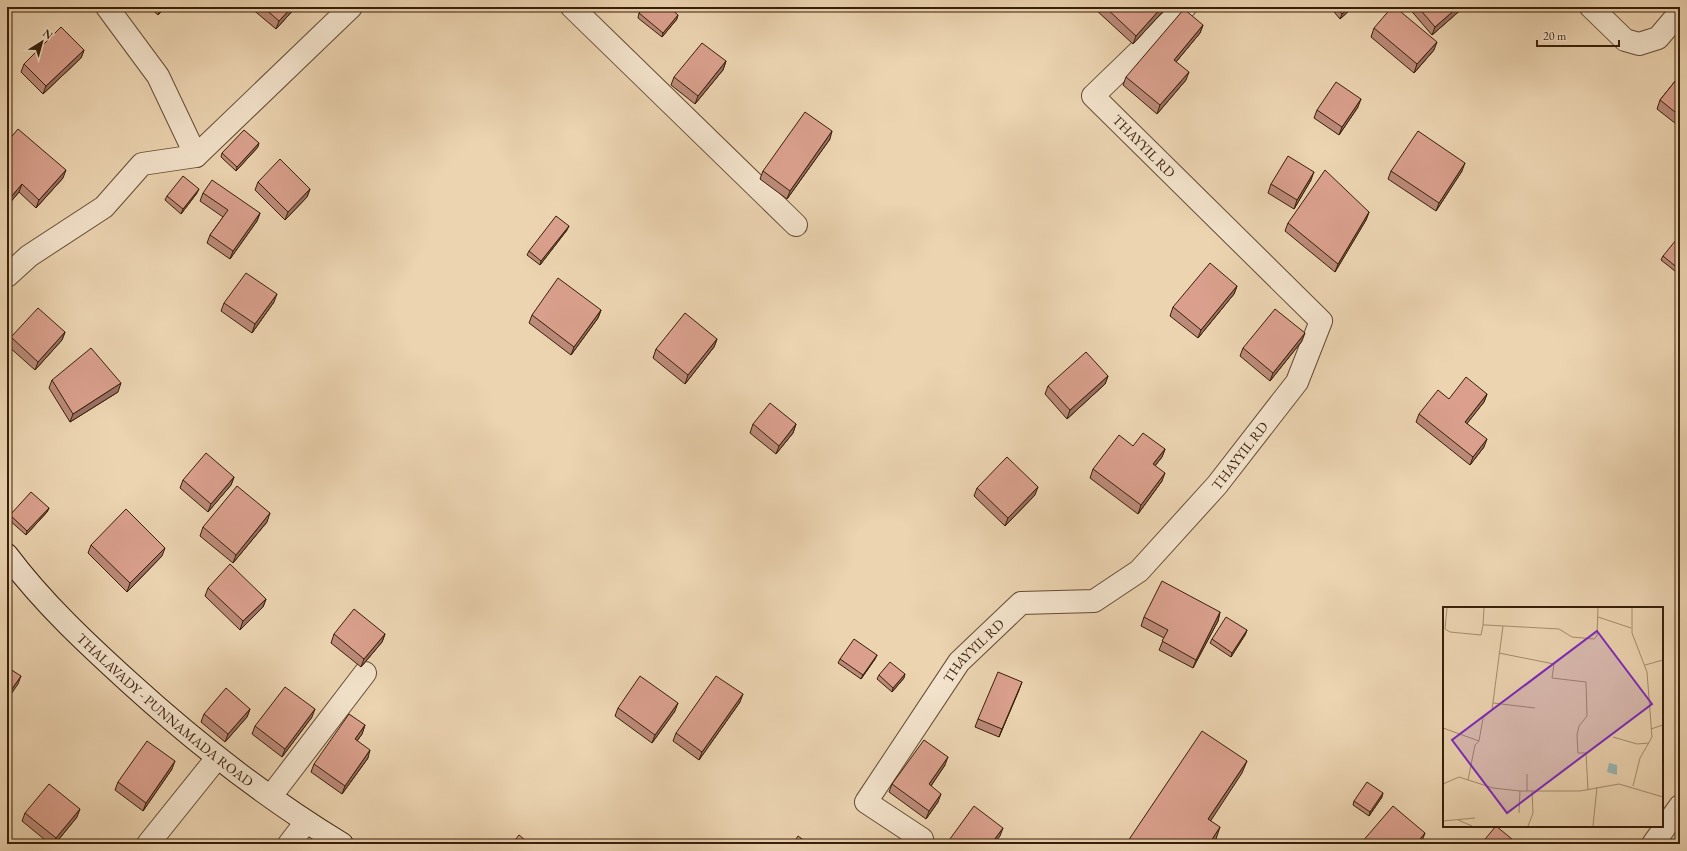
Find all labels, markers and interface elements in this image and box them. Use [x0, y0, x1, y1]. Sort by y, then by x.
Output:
north arrow [22, 22, 62, 62]
scale bar [1537, 22, 1619, 48]
text: N [40, 26, 56, 42]
text: 20 m [1543, 28, 1567, 44]
street label: THAYYIL RD [1109, 111, 1180, 182]
street label: THAYYIL RD [1208, 417, 1272, 493]
inset map [1443, 607, 1663, 827]
street label: THAYYIL RD [939, 615, 1008, 686]
street label: THALAVADY - PUNNAMADA ROAD [73, 629, 257, 791]

